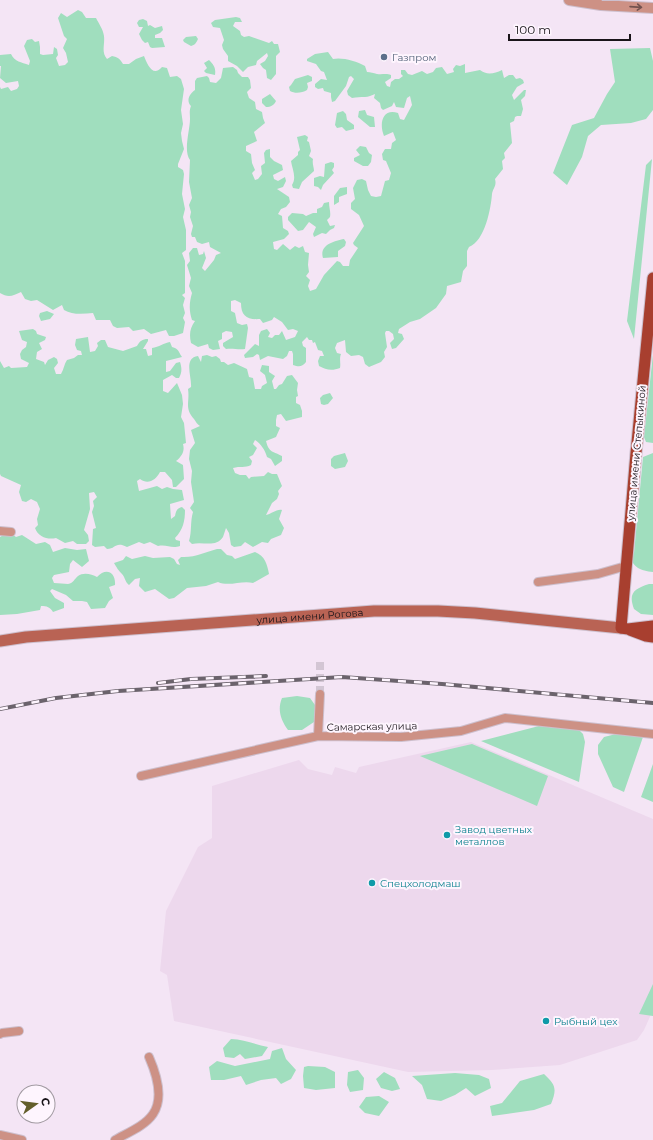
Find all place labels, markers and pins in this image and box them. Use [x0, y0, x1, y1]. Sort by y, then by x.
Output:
place label: Газпром [392, 51, 436, 64]
marker: Газпром [379, 52, 389, 62]
place label: Завод цветных металлов [455, 823, 533, 848]
marker: Завод цветных металлов [442, 830, 452, 840]
place label: Спецхолодмаш [380, 877, 461, 890]
marker: Спецхолодмаш [367, 878, 377, 888]
place label: Рыбный цех [554, 1015, 618, 1028]
marker: Рыбный цех [541, 1016, 551, 1026]

